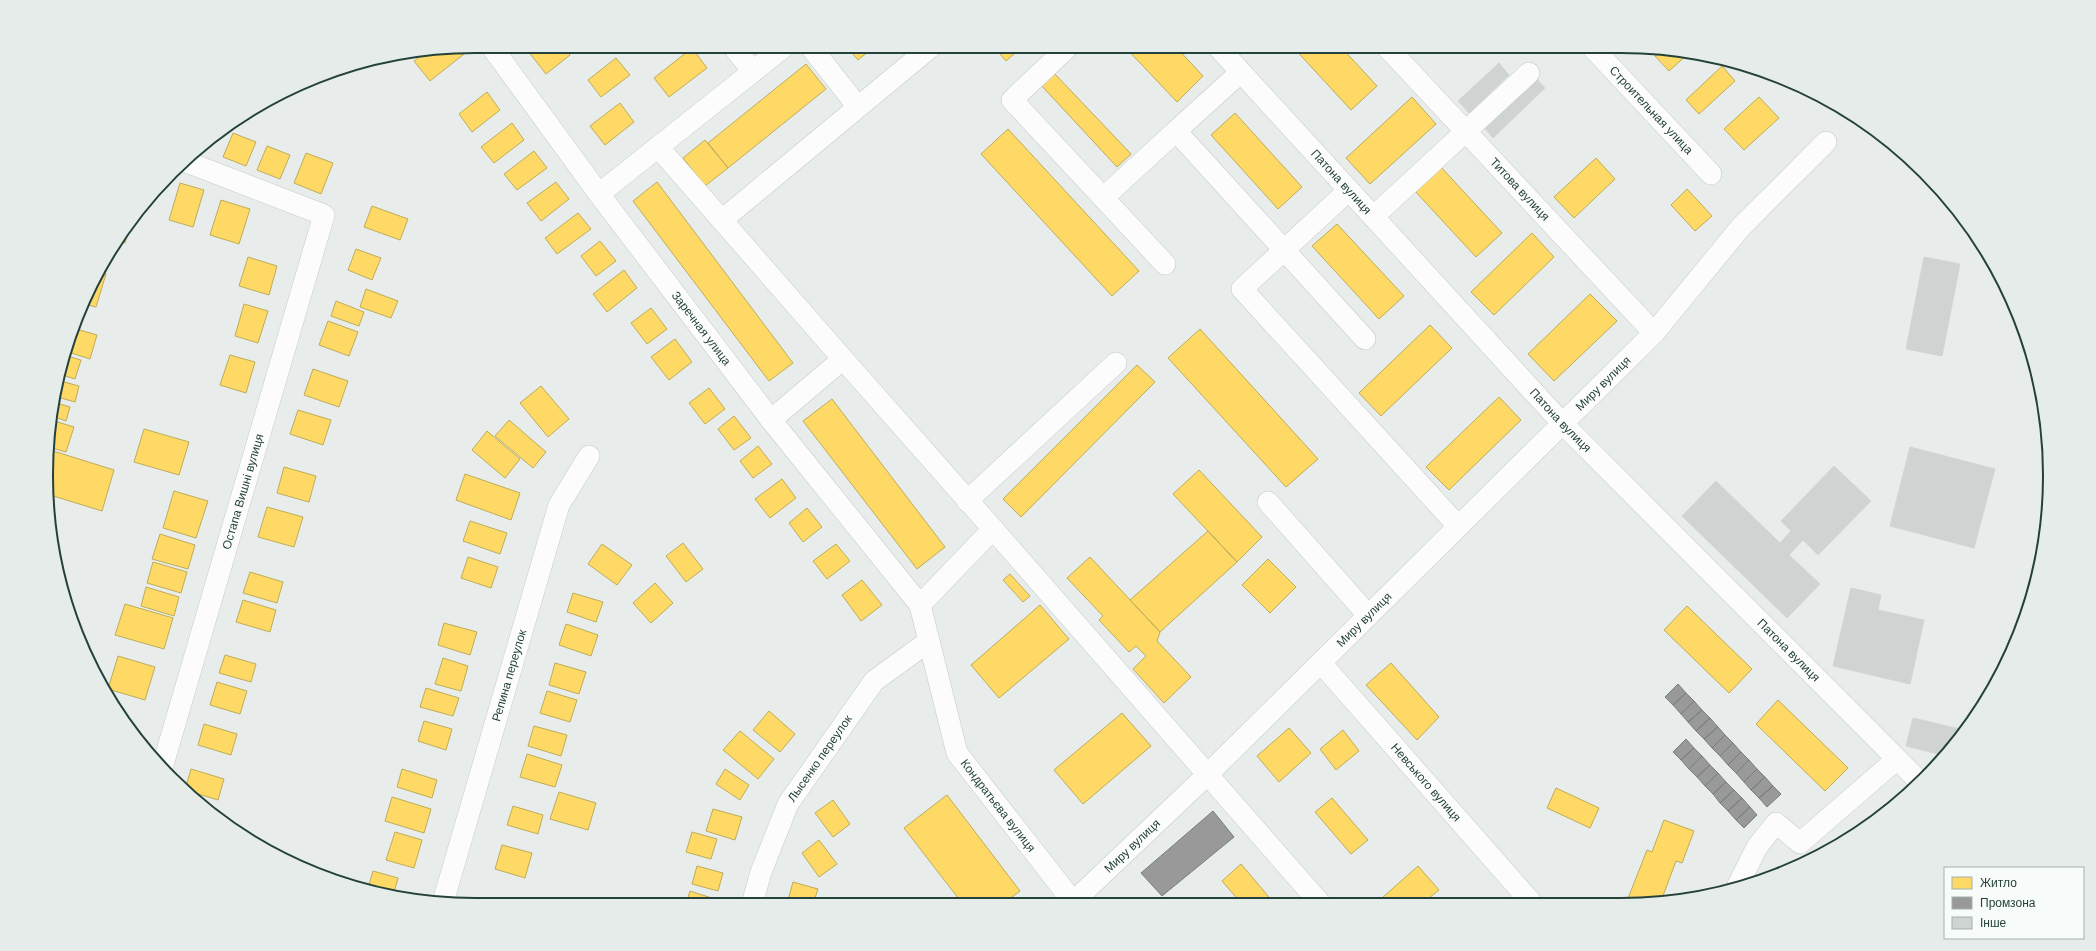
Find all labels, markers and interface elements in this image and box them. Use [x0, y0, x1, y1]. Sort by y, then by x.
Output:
street label: Строительная улица [1607, 63, 1696, 157]
street label: Патона вулиця [1308, 146, 1374, 217]
street label: Титова вулиця [1487, 155, 1552, 224]
street label: Заречная улица [669, 289, 734, 368]
street label: Миру вулиця [1573, 353, 1633, 414]
street label: Патона вулиця [1527, 386, 1594, 455]
street label: Остапа Вишні вулиця [219, 432, 267, 551]
street label: Миру вулиця [1334, 589, 1394, 650]
street label: Патона вулиця [1754, 616, 1823, 685]
street label: Репина переулок [489, 627, 529, 723]
street label: Лысенко переулок [785, 712, 855, 804]
street label: Невського вулиця [1388, 741, 1464, 824]
street label: Кондратьєва вулиця [958, 756, 1038, 855]
street label: Миру вулиця [1101, 816, 1163, 876]
legend [1944, 867, 2084, 939]
text: Житло [1980, 876, 2017, 890]
text: Промзона [1980, 896, 2036, 910]
text: Інше [1980, 916, 2007, 930]

